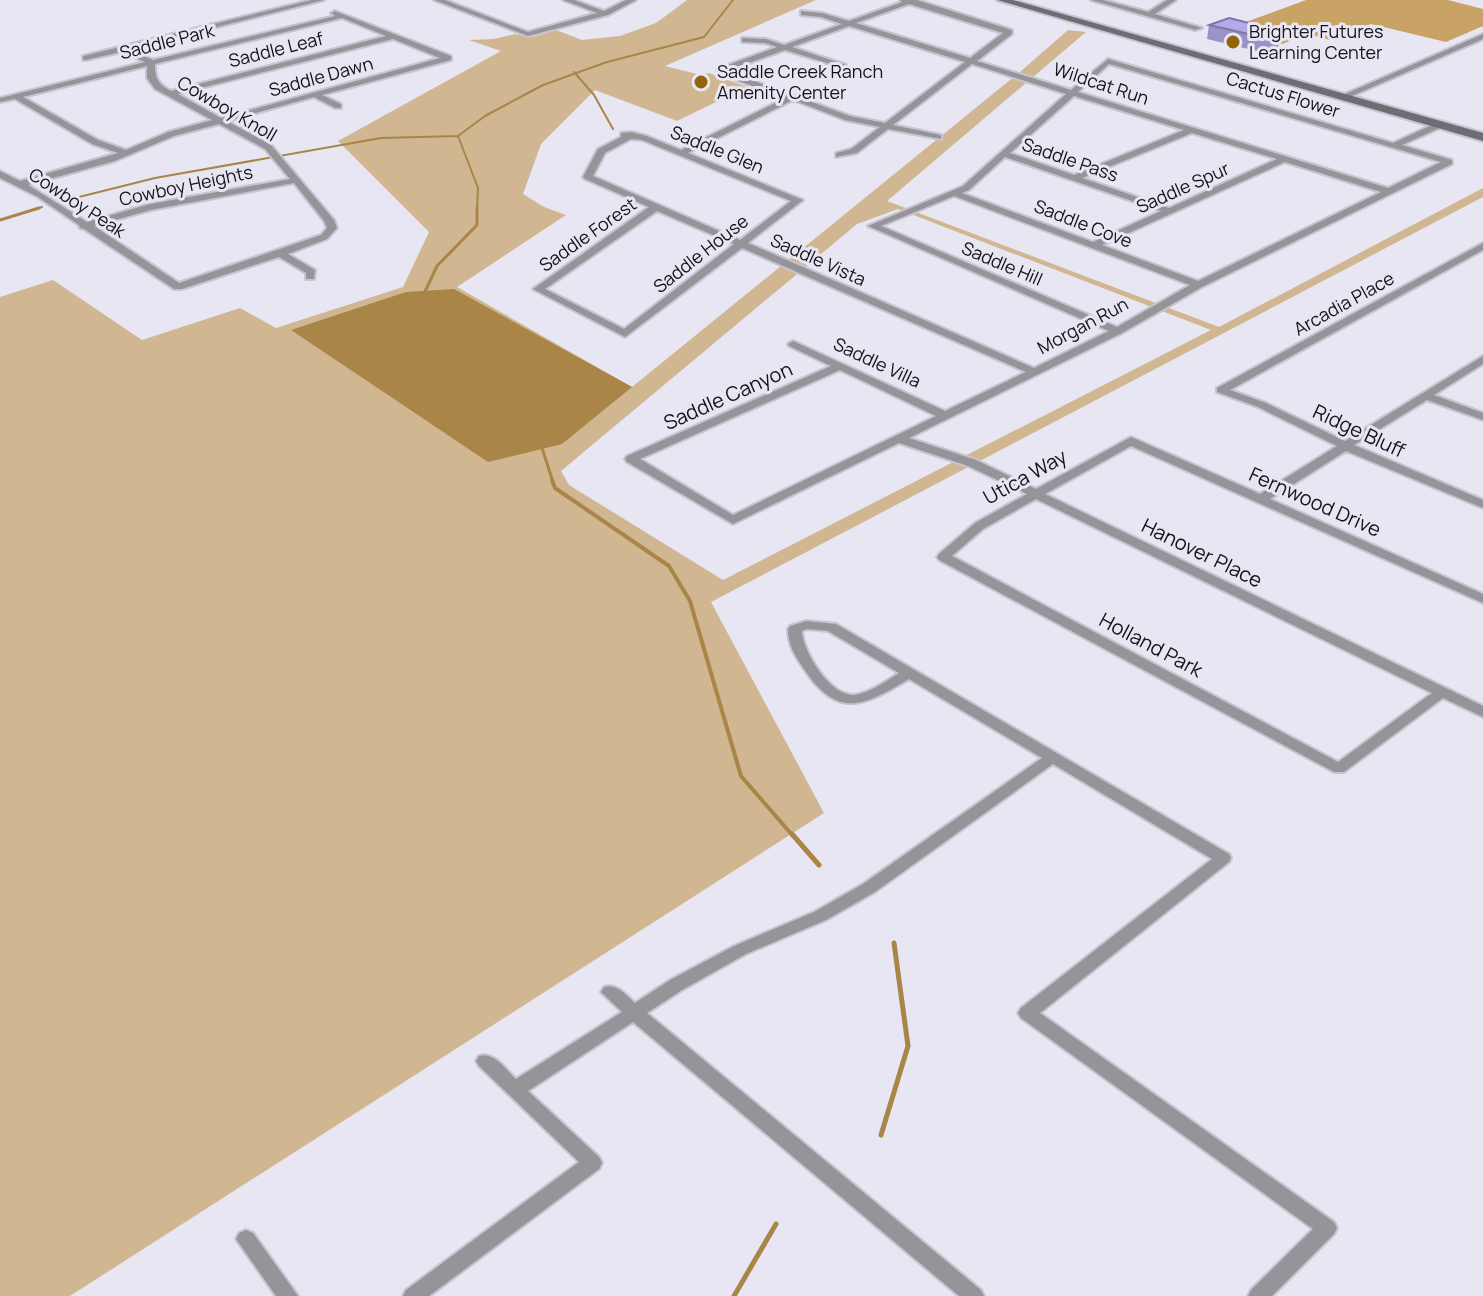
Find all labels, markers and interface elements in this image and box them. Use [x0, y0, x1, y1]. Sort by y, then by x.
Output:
street label: Saddle Park [117, 17, 218, 64]
place label: Brighter Futures Learning Center [1249, 19, 1383, 64]
street label: Saddle Leaf [226, 26, 326, 72]
marker: Brighter Futures Learning Center [1224, 33, 1242, 51]
street label: Saddle Dawn [266, 51, 376, 101]
street label: Wildcat Run [1051, 56, 1152, 110]
place label: Saddle Creek Ranch Amenity Center [717, 59, 883, 104]
street label: Cactus Flower [1223, 65, 1344, 123]
street label: Cowboy Knoll [173, 70, 282, 146]
marker: Saddle Creek Ranch Amenity Center [692, 73, 710, 91]
street label: Saddle Glen [667, 119, 768, 179]
street label: Saddle Pass [1019, 131, 1122, 187]
street label: Saddle Spur [1132, 156, 1233, 218]
street label: Cowboy Heights [117, 159, 255, 211]
street label: Cowboy Peak [24, 162, 132, 243]
street label: Saddle Forest [534, 192, 641, 277]
street label: Saddle Cove [1031, 193, 1136, 253]
street label: Saddle House [648, 209, 753, 298]
street label: Saddle Vista [767, 227, 870, 291]
street label: Saddle Hill [958, 235, 1047, 291]
street label: Arcadia Place [1289, 266, 1398, 341]
street label: Morgan Run [1033, 291, 1132, 359]
street label: Saddle Villa [830, 331, 925, 393]
street label: Saddle Canyon [659, 355, 796, 436]
street label: Ridge Bluff [1309, 397, 1410, 464]
street label: Utica Way [978, 442, 1072, 511]
street label: Fernwood Drive [1245, 460, 1385, 543]
street label: Hanover Place [1137, 512, 1267, 593]
street label: Holland Park [1095, 606, 1209, 684]

